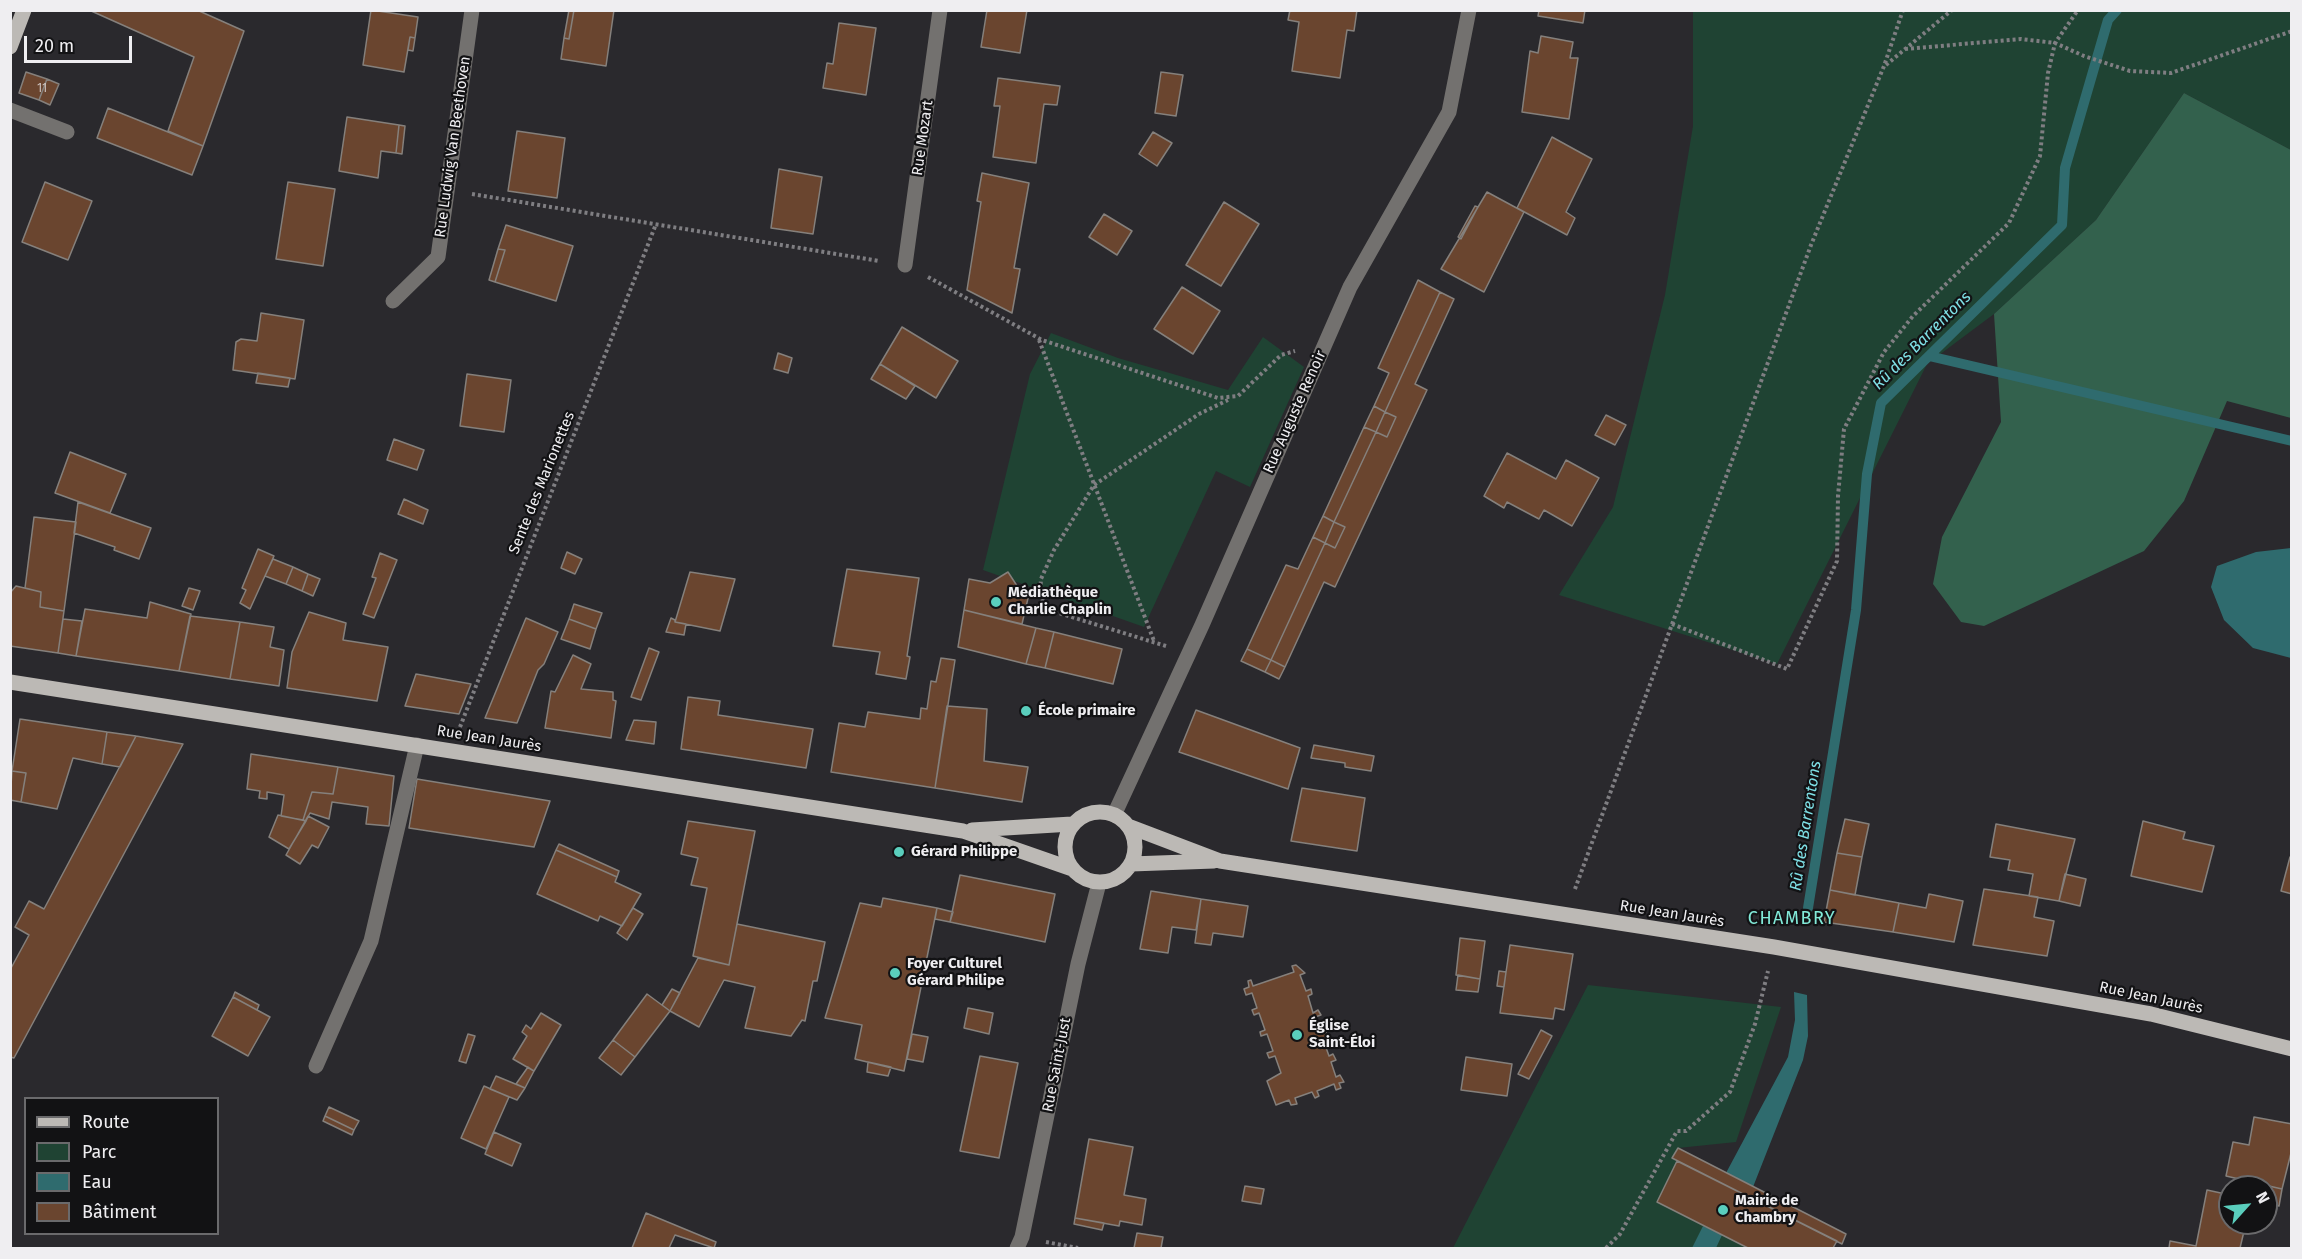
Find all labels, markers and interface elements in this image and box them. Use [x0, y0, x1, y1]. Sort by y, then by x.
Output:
scale bar [27, 24, 135, 62]
text: 20 m [35, 35, 74, 57]
street label: Rue Ludwig Van Beethoven [431, 55, 475, 239]
house number: 11 [37, 82, 47, 96]
street label: Rue Mozart [909, 99, 937, 177]
water label: Rû des Barrentons [1869, 288, 1975, 394]
street label: Rue Auguste Renoir [1260, 348, 1330, 476]
street label: Sente des Marionettes [505, 409, 579, 557]
place label: Médiathèque Charlie Chaplin [1008, 584, 1112, 619]
marker: Médiathèque Charlie Chaplin [989, 595, 1003, 609]
place label: École primaire [1038, 702, 1136, 720]
marker: École primaire [1019, 704, 1033, 718]
street label: Rue Jean Jaurès [436, 722, 542, 756]
water label: Rû des Barrentons [1786, 760, 1826, 892]
place label: Gérard Philippe [911, 843, 1017, 861]
marker: Gérard Philippe [892, 845, 906, 859]
street label: Rue Jean Jaurès [1619, 897, 1725, 931]
district label: CHAMBRY [1748, 908, 1836, 930]
place label: Foyer Culturel Gérard Philipe [907, 955, 1004, 990]
marker: Foyer Culturel Gérard Philipe [888, 966, 902, 980]
street label: Rue Jean Jaurès [2098, 978, 2204, 1018]
street label: Rue Saint-Just [1039, 1016, 1075, 1114]
place label: Église Saint-Éloi [1309, 1017, 1375, 1052]
marker: Église Saint-Éloi [1290, 1028, 1304, 1042]
legend [24, 1097, 219, 1235]
text: Route [82, 1111, 130, 1133]
text: Parc [82, 1141, 116, 1163]
text: Eau [82, 1171, 112, 1193]
north arrow [2218, 1175, 2278, 1235]
text: N [2252, 1188, 2274, 1207]
place label: Mairie de Chambry [1735, 1192, 1799, 1227]
text: Bâtiment [82, 1201, 157, 1223]
marker: Mairie de Chambry [1716, 1203, 1730, 1217]

